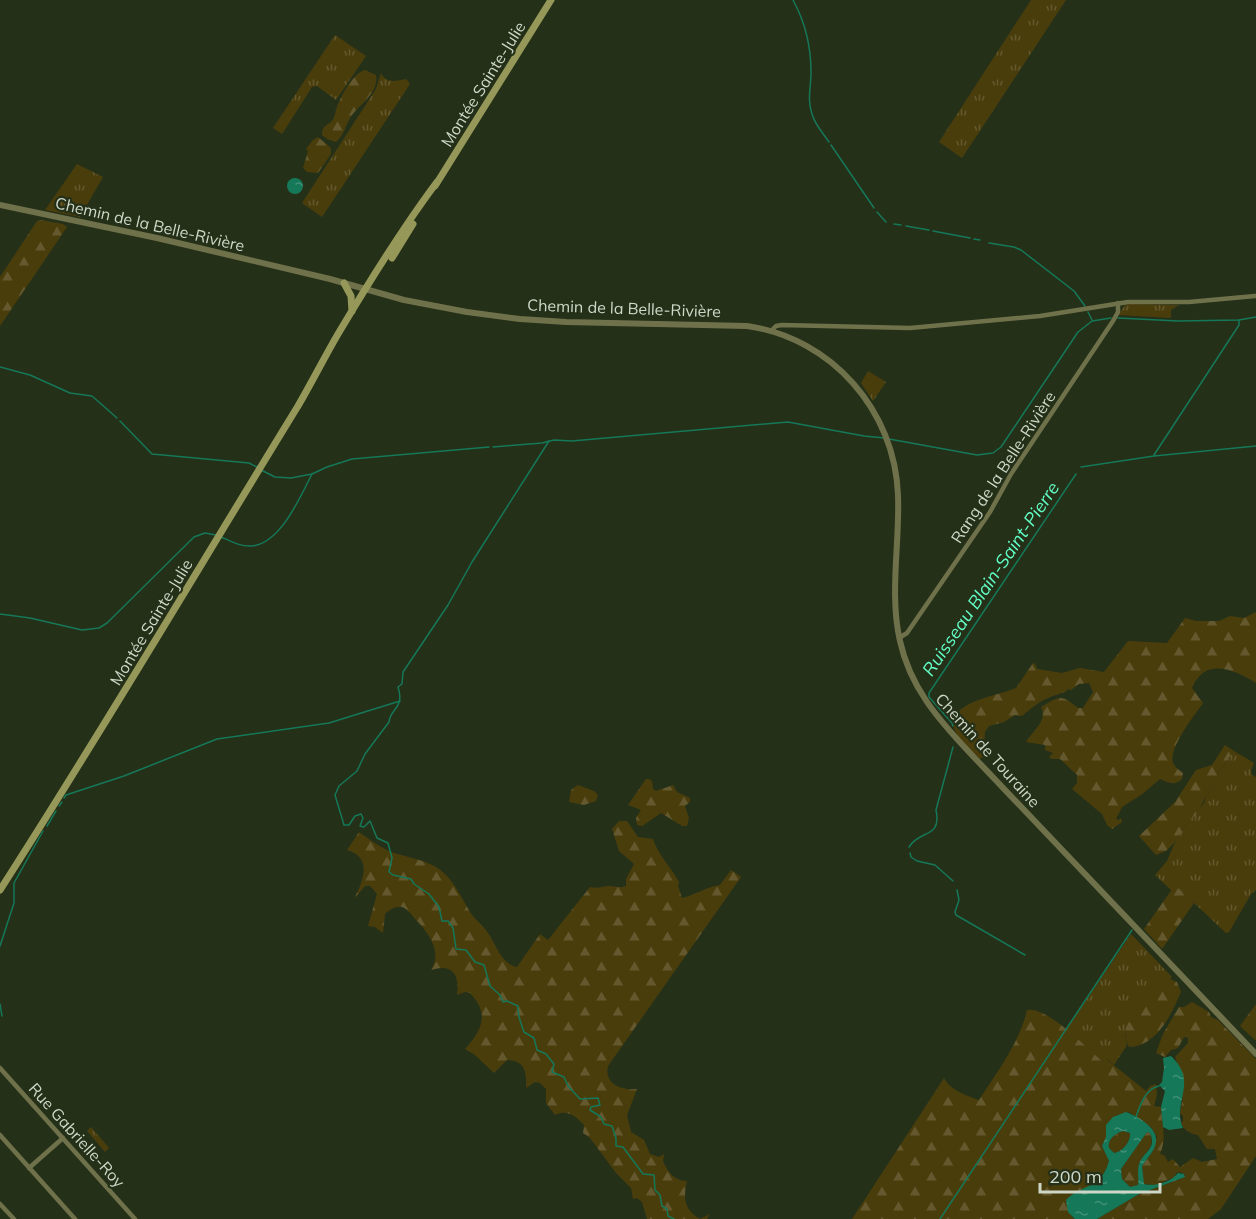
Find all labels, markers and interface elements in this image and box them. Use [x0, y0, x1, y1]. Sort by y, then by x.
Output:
street label: Montée Sainte-Julie [436, 18, 530, 150]
street label: Chemin de la Belle-Rivière [53, 192, 247, 256]
street label: Chemin de la Belle-Rivière [527, 295, 721, 321]
street label: Rang de la Belle-Rivière [946, 387, 1060, 547]
water label: Ruisseau Blain-Saint-Pierre [917, 477, 1064, 680]
street label: Montée Sainte-Julie [105, 555, 197, 689]
street label: Chemin de Touraine [931, 689, 1045, 811]
street label: Rue Gabrielle-Roy [25, 1078, 130, 1192]
scale bar [1040, 1156, 1160, 1194]
text: 200 m [1049, 1165, 1102, 1188]

